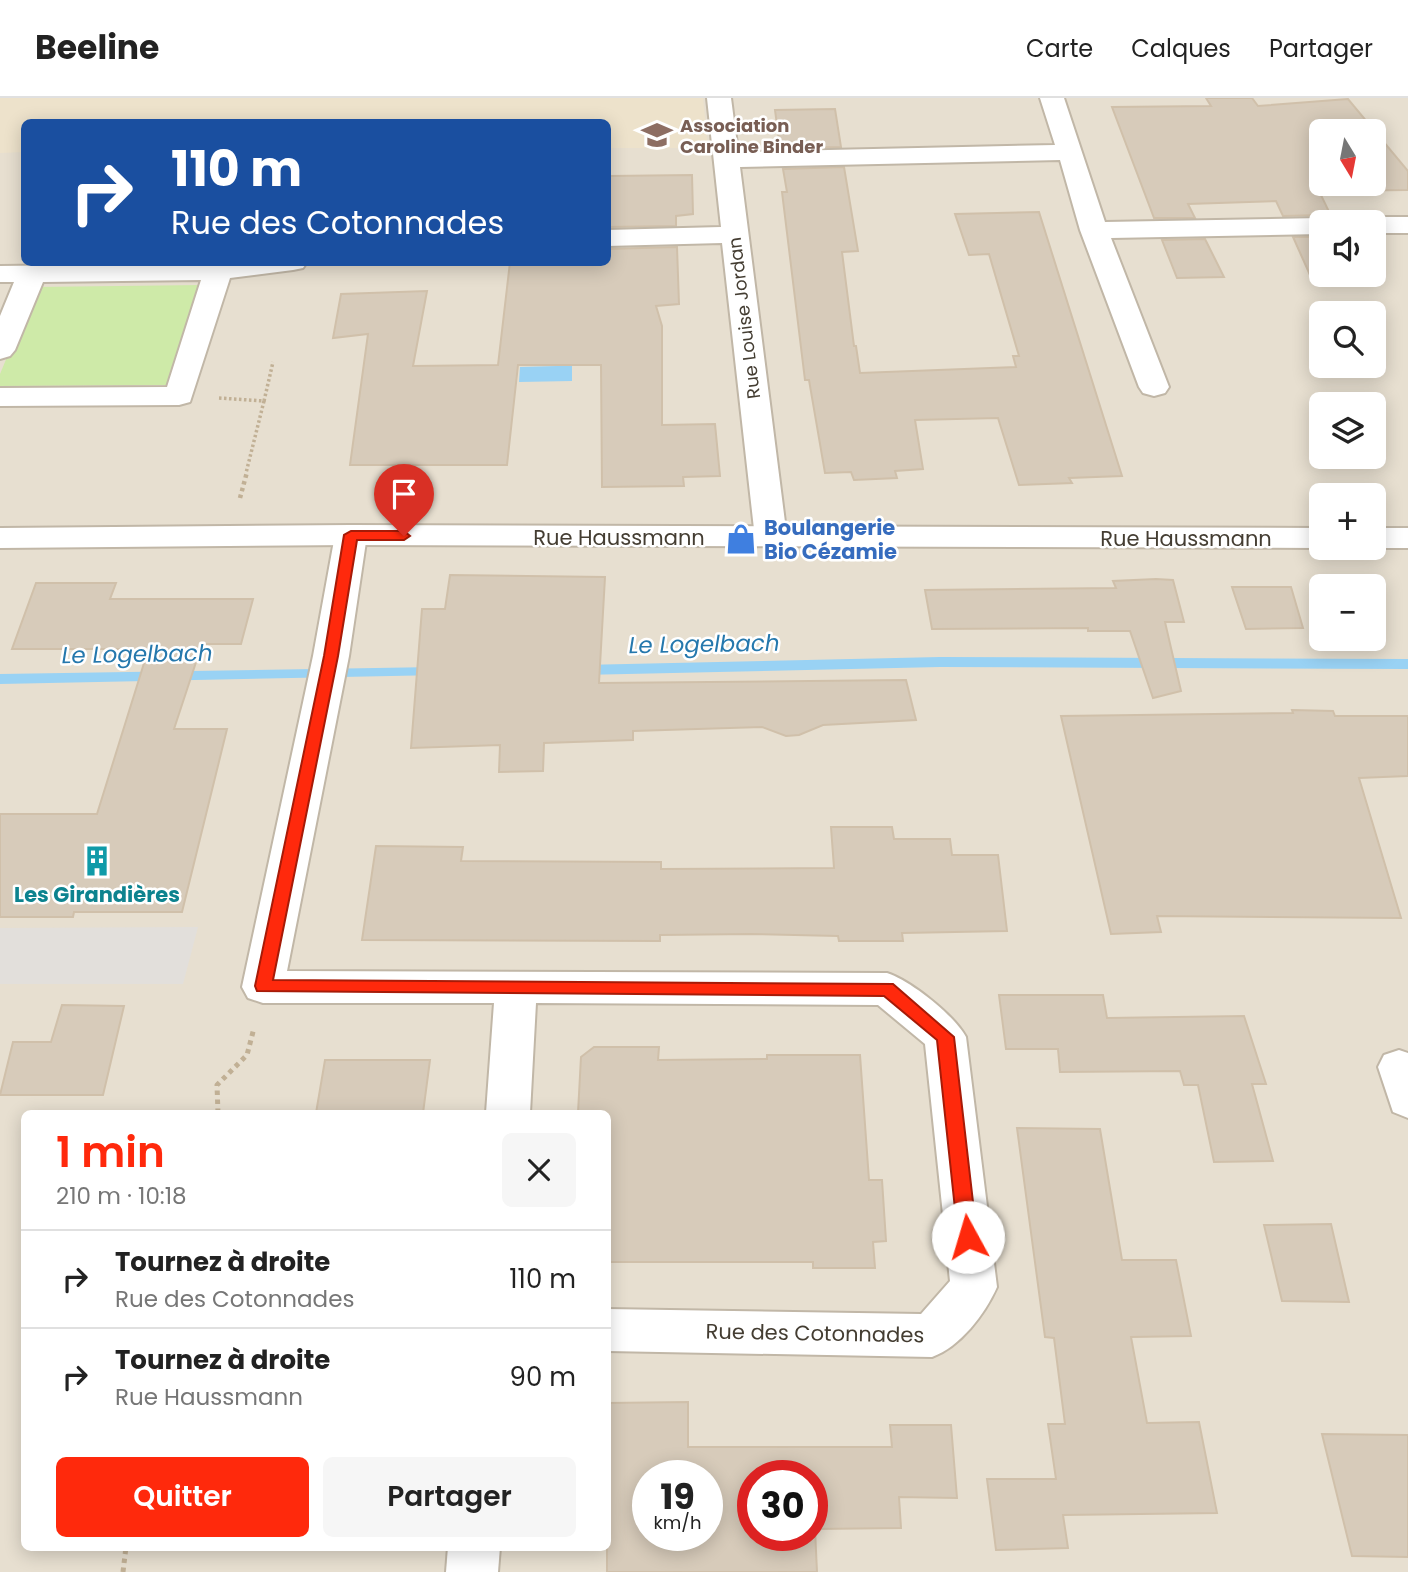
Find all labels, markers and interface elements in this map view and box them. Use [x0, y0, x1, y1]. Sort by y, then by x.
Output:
text: Beeline [35, 24, 159, 71]
text: Carte [1026, 32, 1093, 65]
text: Calques [1131, 32, 1231, 65]
text: Partager [1269, 32, 1373, 65]
place label: Association Caroline Binder [680, 113, 823, 159]
school or university icon: Association Caroline Binder [640, 118, 674, 152]
north arrow [1309, 119, 1386, 196]
map controls [1309, 119, 1386, 651]
text: 110 m [171, 135, 302, 203]
icon: right [56, 147, 147, 238]
text: Rue des Cotonnades [171, 200, 504, 245]
button: sound [1309, 210, 1386, 287]
street label: Rue Louise Jordan [722, 236, 766, 400]
button: search [1309, 301, 1386, 378]
button: layers [1309, 392, 1386, 469]
pin [374, 464, 434, 536]
icon: arrive [385, 475, 423, 513]
button: + [1309, 483, 1386, 560]
place label: Boulangerie Bio Cézamie [764, 513, 897, 566]
shop icon: Boulangerie Bio Cézamie [724, 522, 758, 556]
street label: Rue Haussmann [533, 523, 705, 552]
street label: Rue Haussmann [1100, 524, 1272, 553]
button: − [1309, 574, 1386, 651]
water label: Le Logelbach [628, 627, 780, 661]
water label: Le Logelbach [61, 637, 213, 671]
building icon: Les Girandières [80, 844, 114, 878]
place label: Les Girandières [14, 880, 180, 909]
text: 1 min [56, 1123, 165, 1182]
button: close [502, 1133, 576, 1207]
text: 210 m · 10:18 [56, 1180, 187, 1212]
position arrow [931, 1200, 1005, 1274]
text: Tournez à droite [115, 1244, 330, 1280]
icon: right [56, 1260, 94, 1298]
text: 110 m [509, 1261, 576, 1297]
text: Rue des Cotonnades [115, 1283, 354, 1315]
street label: Rue des Cotonnades [705, 1317, 925, 1349]
text: Tournez à droite [115, 1342, 330, 1378]
icon: right [56, 1358, 94, 1396]
text: 90 m [510, 1359, 576, 1395]
text: Rue Haussmann [115, 1381, 303, 1413]
button: Quitter [56, 1457, 309, 1537]
button: Partager [323, 1457, 576, 1537]
speed limit sign: 30 [737, 1460, 828, 1551]
text: 19 [660, 1472, 695, 1521]
text: km/h [654, 1510, 701, 1535]

